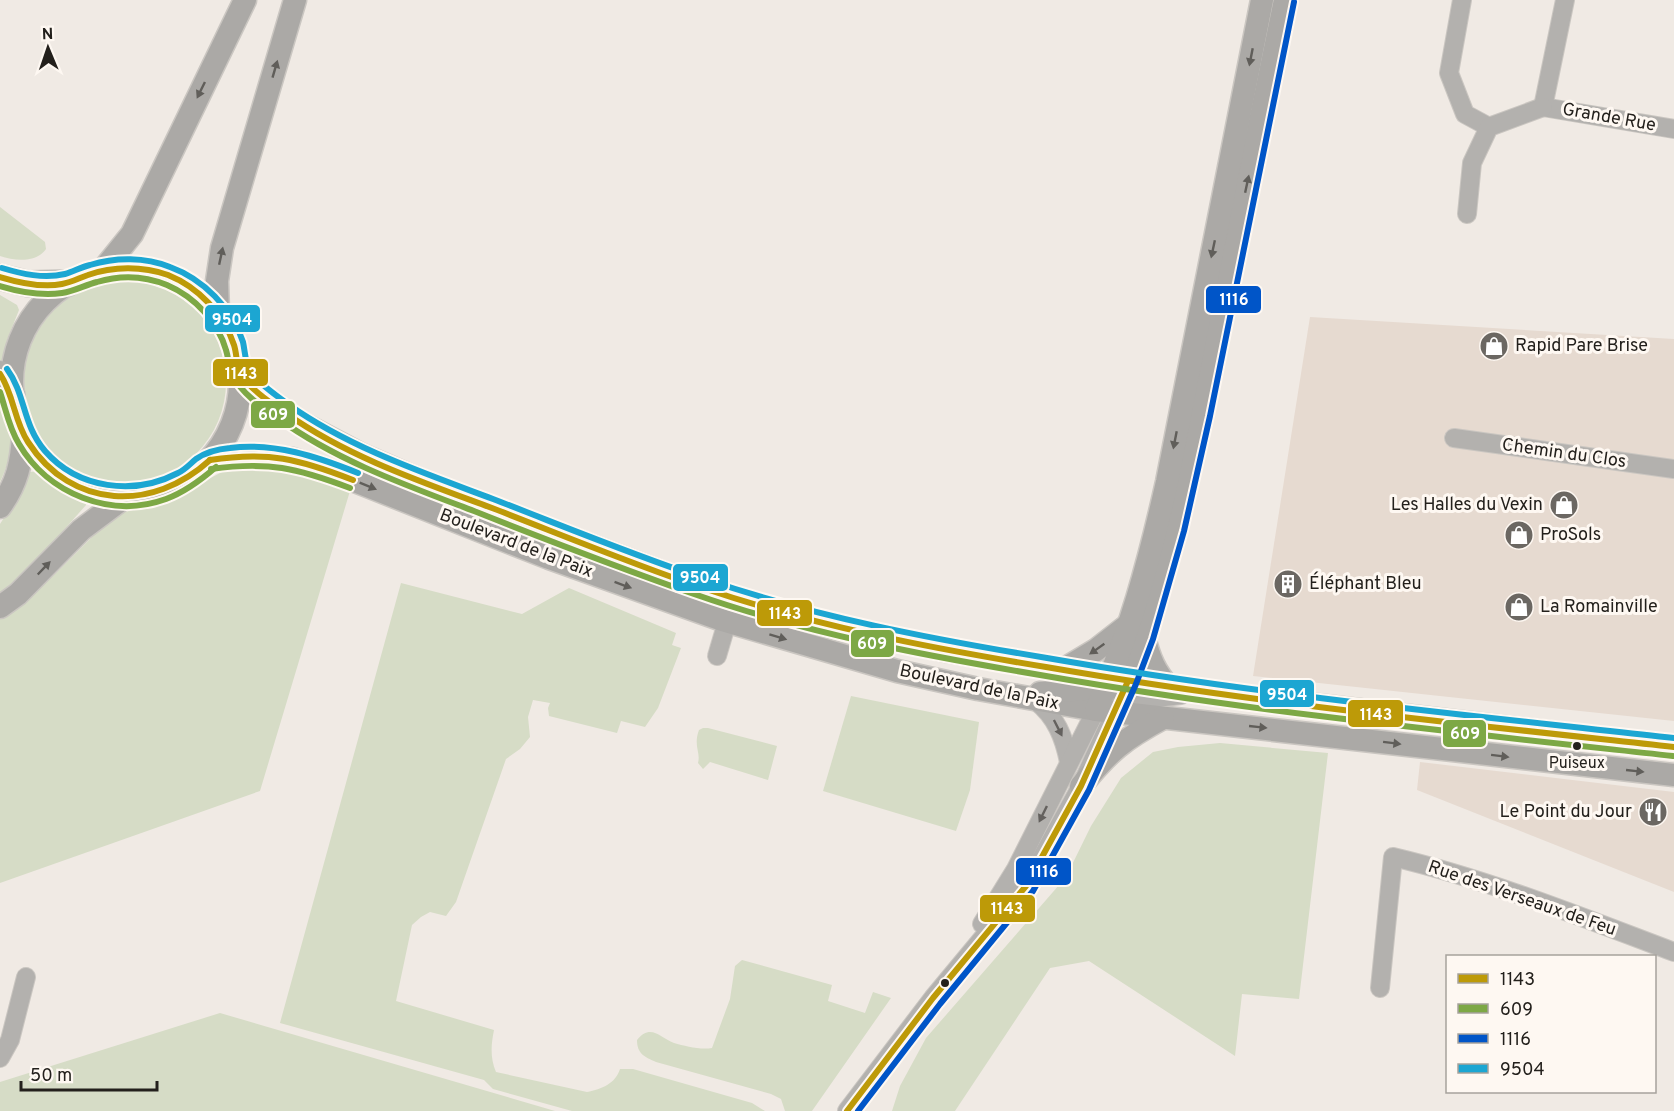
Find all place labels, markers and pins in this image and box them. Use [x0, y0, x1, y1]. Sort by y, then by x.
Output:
shop icon: Rapid Pare Brise [1478, 330, 1510, 362]
place label: Rapid Pare Brise [1515, 335, 1648, 358]
shop icon: Les Halles du Vexin [1548, 489, 1580, 521]
place label: Les Halles du Vexin [1391, 494, 1543, 517]
shop icon: ProSols [1503, 519, 1535, 551]
place label: ProSols [1540, 524, 1601, 547]
building icon: Éléphant Bleu [1272, 568, 1304, 600]
place label: Éléphant Bleu [1309, 571, 1422, 596]
shop icon: La Romainville [1503, 591, 1535, 623]
place label: La Romainville [1540, 596, 1658, 619]
marker: Puiseux [1571, 740, 1583, 752]
place label: Puiseux [1549, 754, 1605, 774]
restaurant icon: Le Point du Jour [1637, 796, 1669, 828]
place label: Le Point du Jour [1500, 801, 1632, 824]
unlabelled marker [939, 977, 951, 989]

